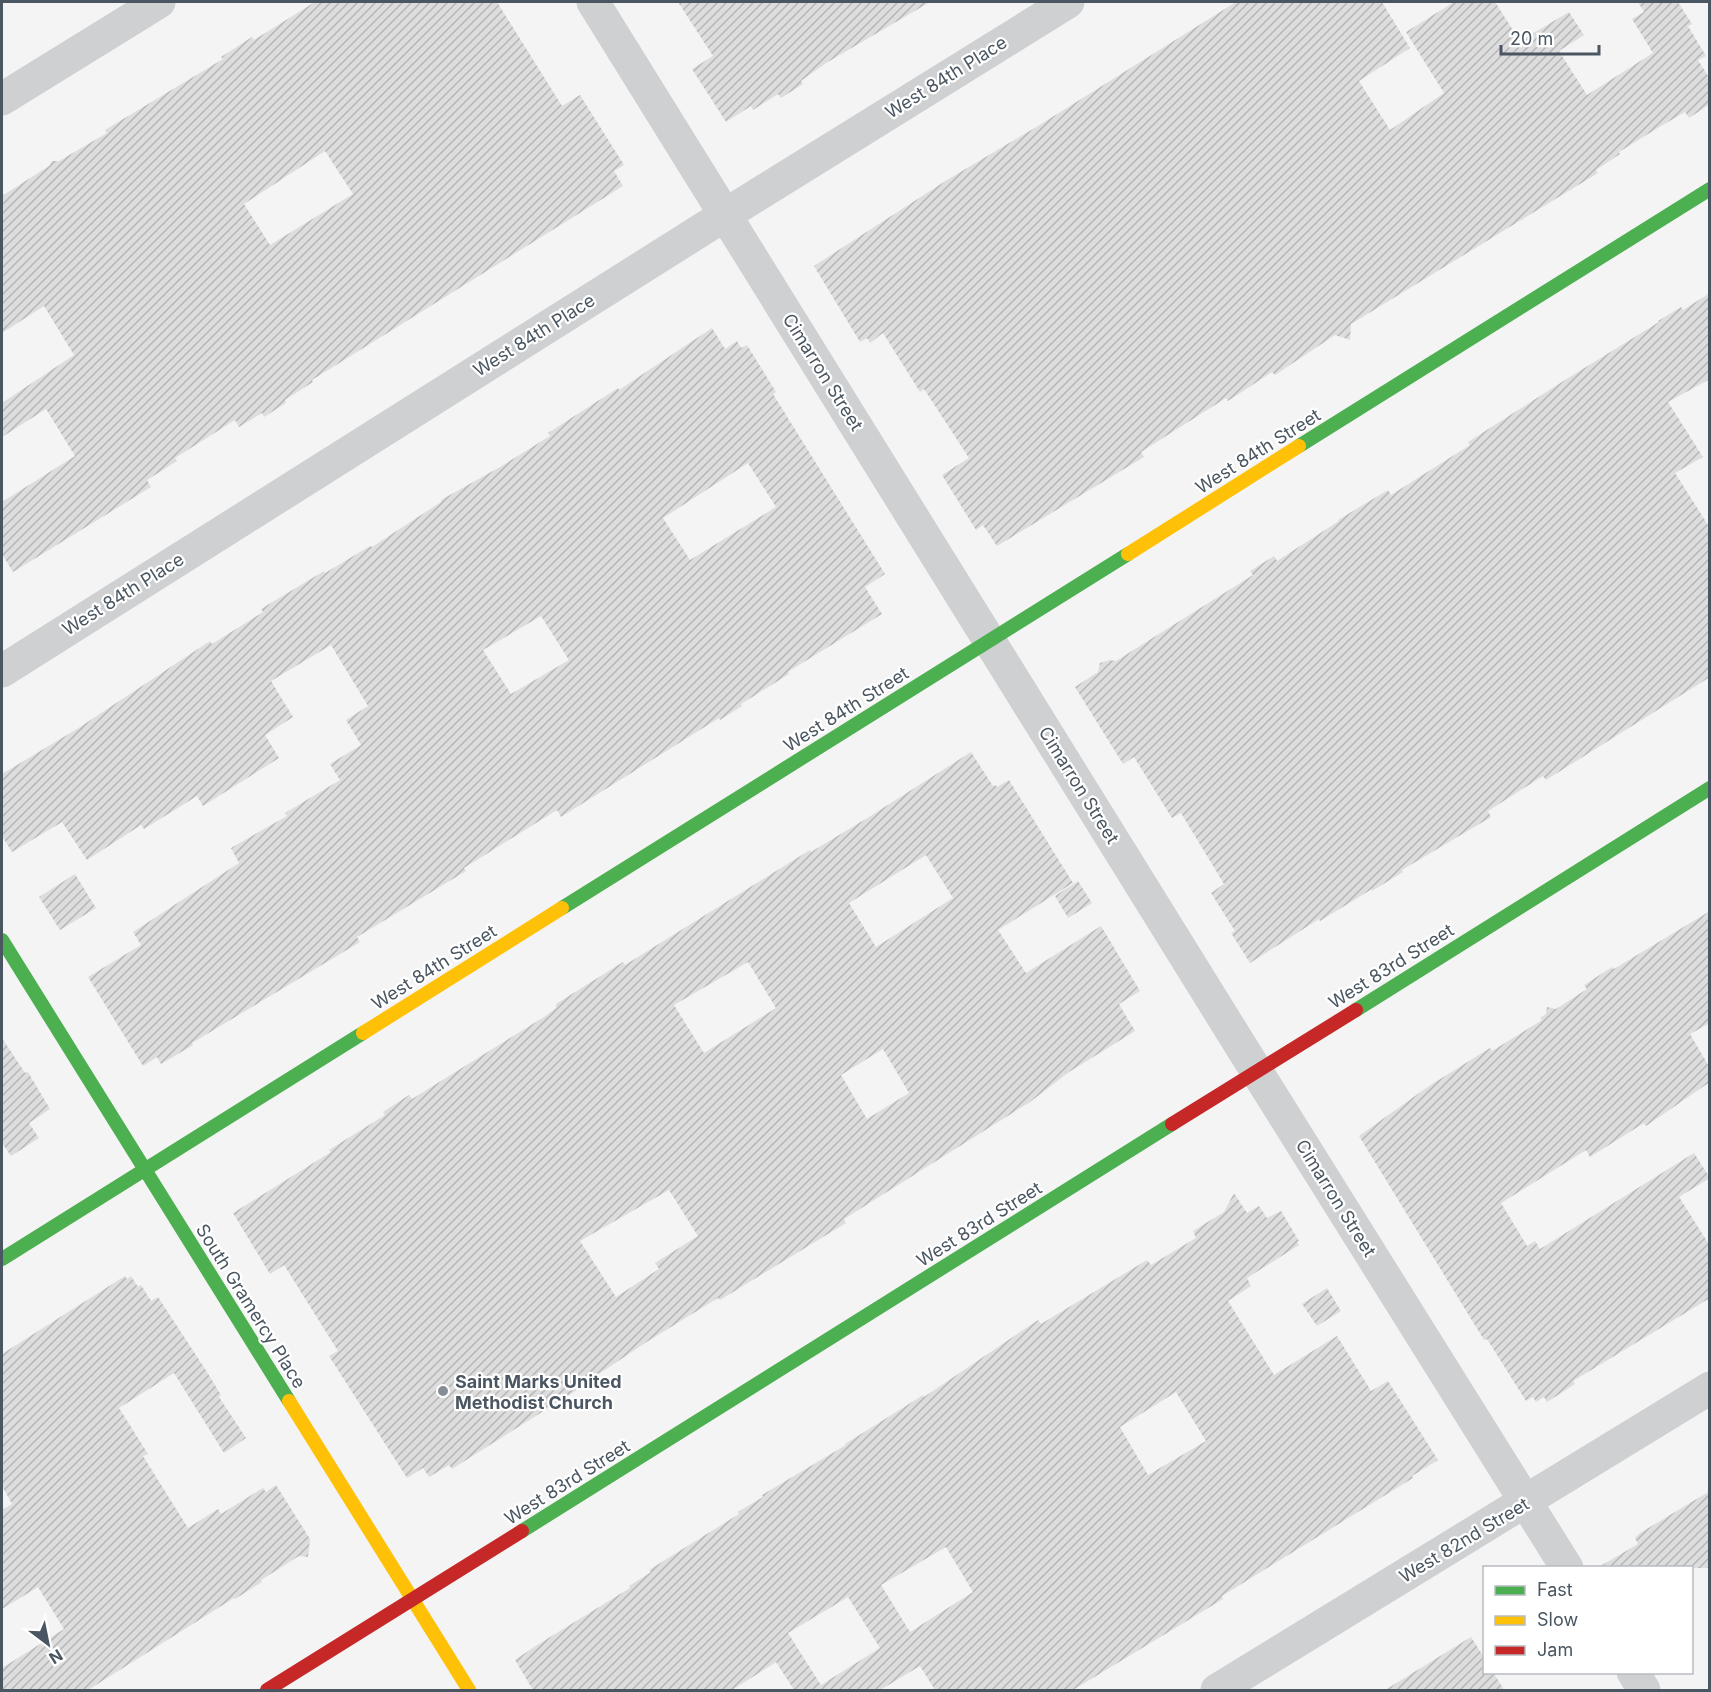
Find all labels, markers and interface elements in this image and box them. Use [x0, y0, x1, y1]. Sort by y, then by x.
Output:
scale bar [1501, 18, 1598, 56]
text: 20 m [1510, 28, 1553, 49]
street label: West 84th Place [882, 31, 1010, 123]
street label: West 84th Place [470, 289, 598, 381]
street label: Cimarron Street [779, 310, 868, 435]
street label: West 84th Street [1192, 404, 1324, 498]
street label: West 84th Place [59, 548, 187, 640]
street label: West 84th Street [780, 662, 912, 756]
street label: Cimarron Street [1035, 723, 1124, 848]
street label: West 83rd Street [1325, 919, 1457, 1013]
street label: West 84th Street [368, 920, 500, 1014]
street label: Cimarron Street [1292, 1136, 1381, 1261]
street label: West 83rd Street [913, 1177, 1045, 1271]
street label: South Gramercy Place [192, 1220, 310, 1392]
place label: Saint Marks United Methodist Church [455, 1371, 622, 1413]
marker: Saint Marks United Methodist Church [436, 1384, 450, 1398]
street label: West 83rd Street [501, 1435, 633, 1529]
street label: West 82nd Street [1395, 1493, 1533, 1587]
legend [1483, 1566, 1693, 1674]
text: Fast [1537, 1579, 1573, 1600]
text: Slow [1537, 1609, 1578, 1630]
north arrow [18, 1614, 78, 1674]
text: Jam [1537, 1639, 1573, 1660]
text: N [45, 1645, 66, 1668]

